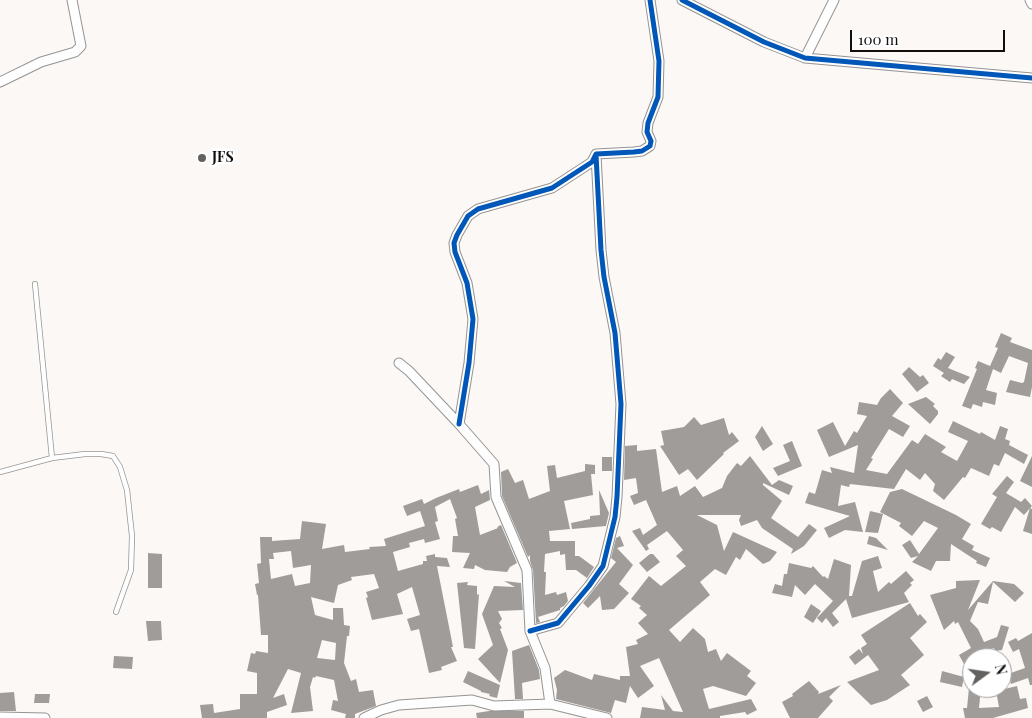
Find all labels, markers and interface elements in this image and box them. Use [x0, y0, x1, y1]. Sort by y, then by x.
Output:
scale bar [852, 20, 1007, 52]
text: 100 m [858, 29, 899, 49]
place label: JFS [212, 150, 234, 166]
marker: JFS [196, 152, 208, 164]
north arrow [962, 648, 1012, 698]
text: N [991, 662, 1012, 677]

